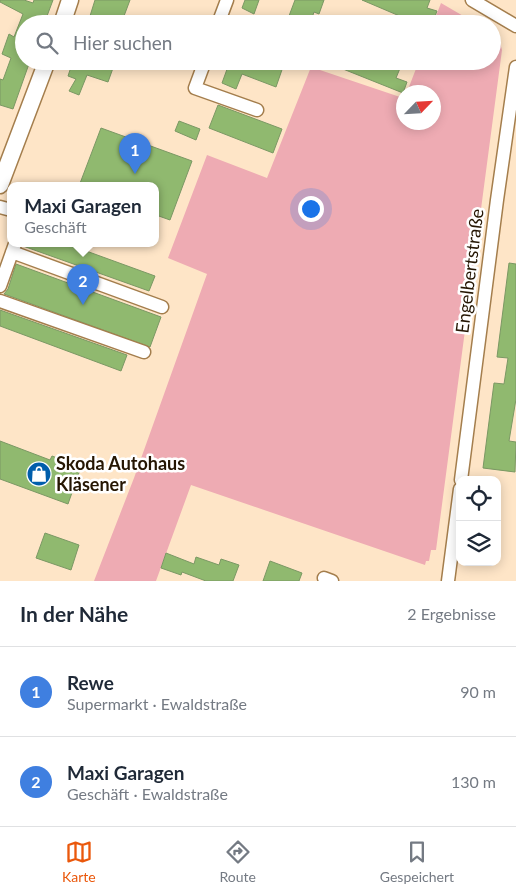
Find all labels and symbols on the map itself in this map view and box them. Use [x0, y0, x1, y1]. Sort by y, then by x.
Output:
north arrow [396, 85, 441, 130]
pin: 1 [119, 133, 151, 174]
your location [298, 196, 324, 222]
street label: Engelbertstraße [450, 207, 488, 334]
pin: 2 [67, 264, 99, 305]
place label: Skoda Autohaus Kläsener [56, 452, 185, 495]
shop icon: Skoda Autohaus Kläsener [26, 461, 52, 487]

